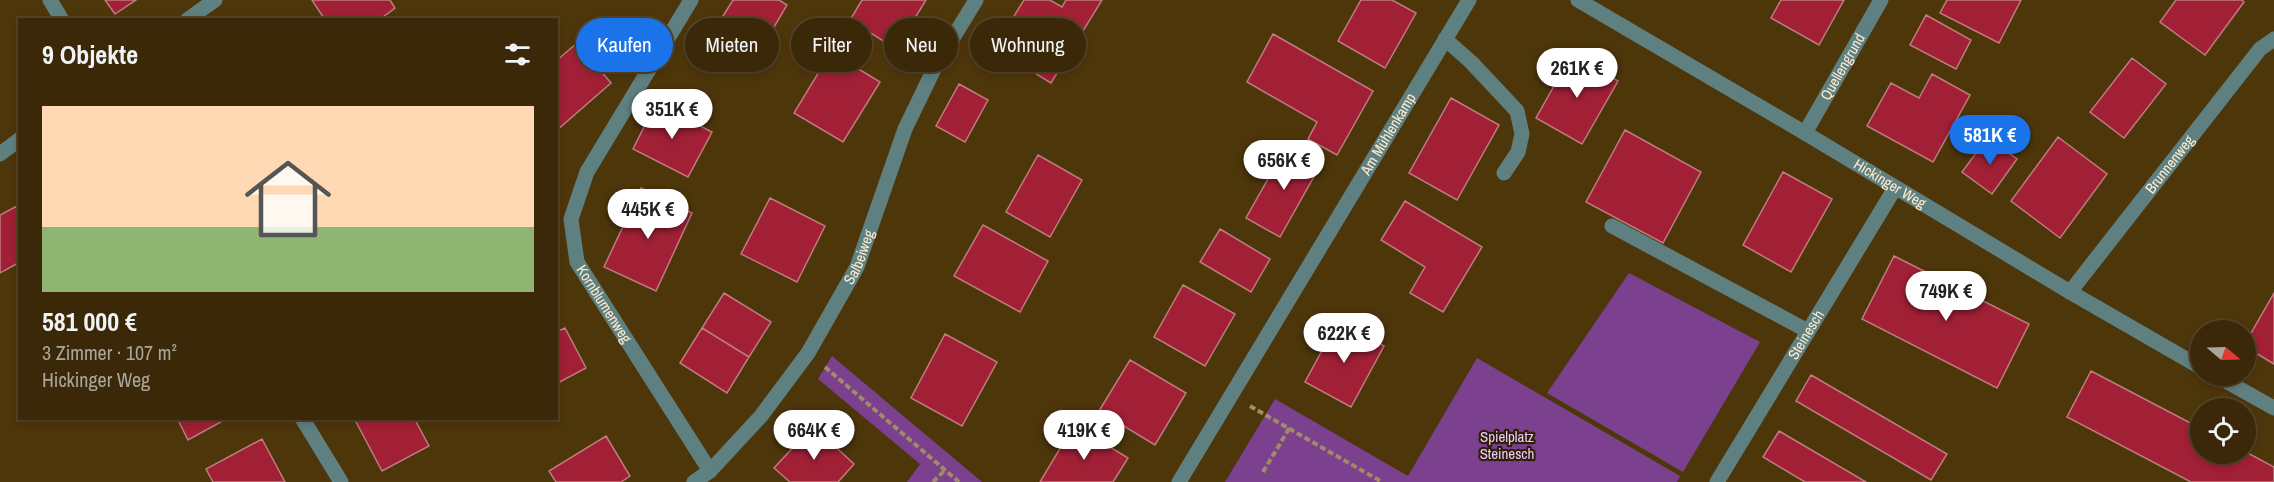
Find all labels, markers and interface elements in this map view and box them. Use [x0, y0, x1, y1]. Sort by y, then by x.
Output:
chip: Kaufen [576, 18, 673, 72]
chip: Mieten [685, 18, 779, 72]
chip: Filter [791, 18, 872, 72]
chip: Neu [884, 18, 958, 72]
chip: Wohnung [970, 18, 1086, 72]
street label: Quellengrund [1815, 29, 1870, 104]
text: 9 Objekte [42, 37, 138, 72]
icon: filters [501, 38, 534, 71]
pin: 261K € [1528, 48, 1626, 99]
text: 261K € [1551, 54, 1603, 81]
pin: 351K € [623, 89, 721, 140]
street label: Am Mühlenkamp [1355, 89, 1421, 180]
text: 351K € [646, 95, 698, 122]
pin: 581K € [1941, 115, 2039, 166]
text: 581K € [1964, 121, 2016, 148]
street label: Brunnenweg [2140, 130, 2199, 198]
pin: 656K € [1235, 140, 1333, 191]
icon: home [234, 145, 342, 253]
text: 656K € [1258, 146, 1310, 173]
street label: Hickinger Weg [1850, 154, 1930, 213]
pin: 445K € [599, 189, 697, 240]
text: 445K € [622, 195, 674, 222]
street label: Salbeiweg [838, 227, 879, 288]
street label: Kornblumenweg [571, 261, 637, 347]
pin: 749K € [1897, 271, 1995, 322]
text: 749K € [1920, 277, 1972, 304]
text: 581 000 € [42, 304, 137, 339]
street label: Steinesch [1782, 306, 1829, 363]
pin: 622K € [1295, 313, 1393, 364]
text: 622K € [1318, 319, 1370, 346]
north arrow [2190, 320, 2256, 386]
map controls [2190, 320, 2256, 464]
text: 3 Zimmer · 107 m² [42, 339, 177, 366]
text: Hickinger Weg [42, 366, 150, 393]
button: locate [2190, 398, 2256, 464]
pin: 664K € [765, 410, 863, 461]
pin: 419K € [1035, 410, 1133, 461]
text: 664K € [788, 416, 840, 443]
text: 419K € [1058, 416, 1110, 443]
park label: Spielplatz Steinesch [1480, 426, 1534, 464]

